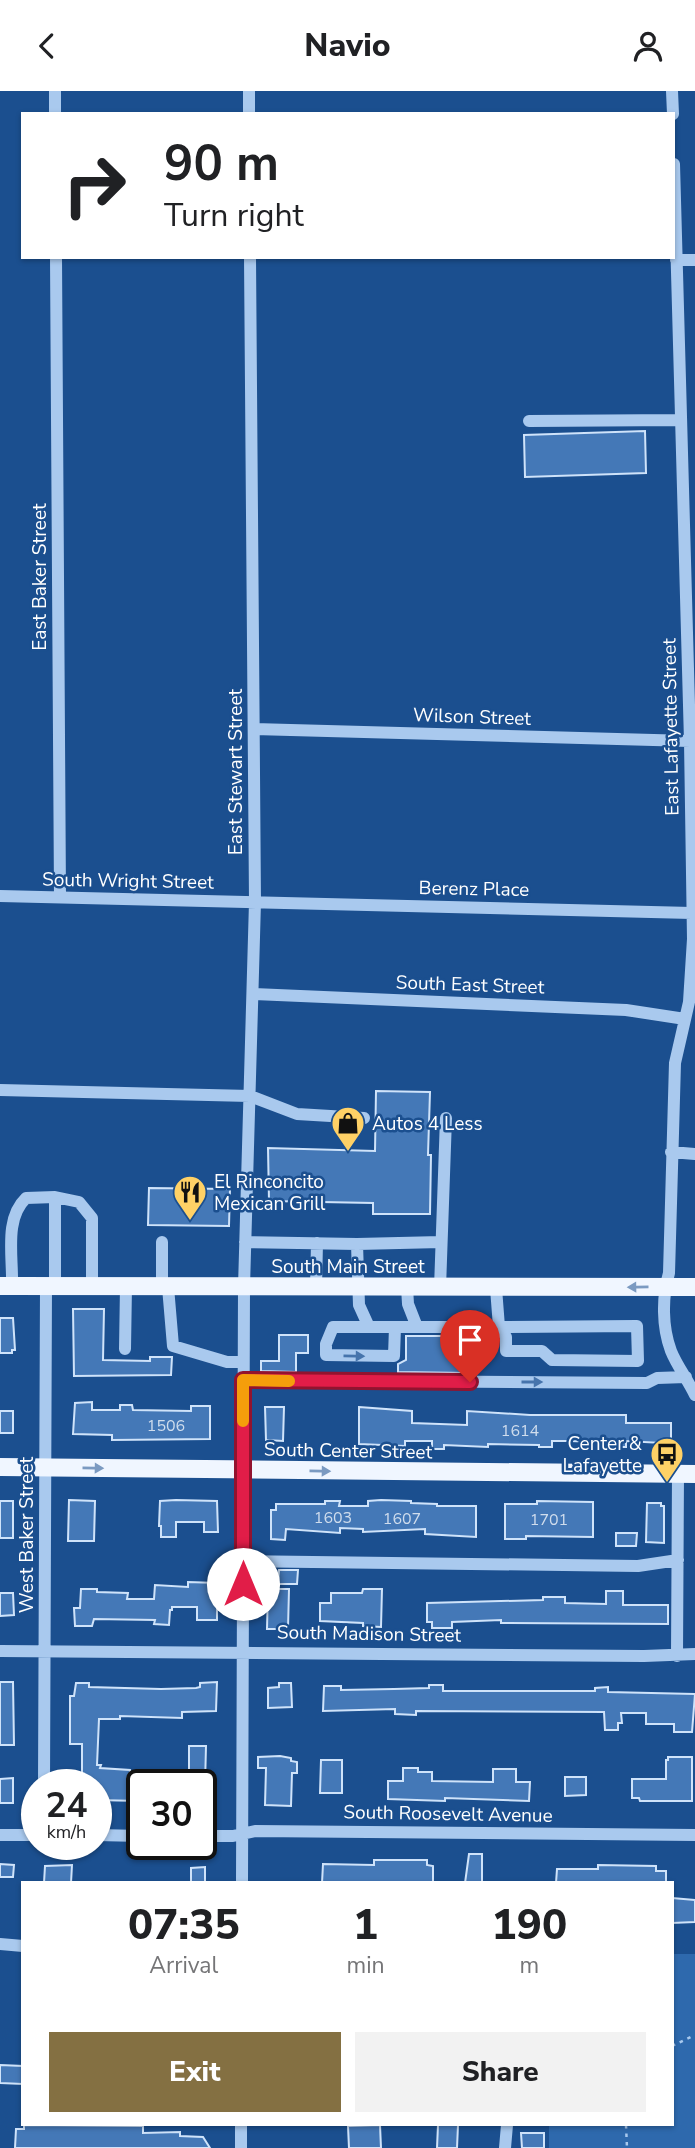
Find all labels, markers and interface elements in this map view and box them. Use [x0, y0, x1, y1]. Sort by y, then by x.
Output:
text: Navio [304, 24, 391, 67]
icon: back [28, 27, 66, 65]
icon: person [629, 27, 667, 65]
text: 90 m [164, 130, 279, 197]
icon: right [49, 140, 140, 231]
text: Turn right [164, 194, 304, 237]
street label: East Baker Street [27, 503, 53, 651]
street label: East Lafayette Street [656, 638, 686, 816]
street label: East Stewart Street [223, 689, 249, 855]
street label: Wilson Street [413, 702, 532, 732]
street label: South Wright Street [42, 867, 214, 896]
street label: Berenz Place [418, 875, 530, 903]
street label: South East Street [395, 969, 545, 1001]
shop icon: Autos 4 Less [329, 1104, 367, 1153]
place label: Autos 4 Less [372, 1111, 483, 1137]
place label: El Rinconcito Mexican Grill [214, 1169, 326, 1217]
restaurant icon: El Rinconcito Mexican Grill [171, 1173, 209, 1222]
street label: South Main Street [271, 1254, 425, 1280]
one-way arrow [627, 1281, 649, 1293]
pin [440, 1310, 500, 1382]
icon: arrive [451, 1321, 489, 1359]
one-way arrow [343, 1350, 365, 1362]
one-way arrow [521, 1376, 543, 1388]
house number: 1506 [147, 1415, 185, 1437]
house number: 1614 [501, 1420, 540, 1442]
place label: Center & Lafayette [563, 1431, 642, 1479]
bus stop icon: Center & Lafayette [648, 1435, 686, 1484]
street label: South Center Street [264, 1437, 433, 1465]
street label: West Baker Street [14, 1457, 40, 1613]
one-way arrow [82, 1462, 104, 1474]
one-way arrow [309, 1465, 331, 1477]
house number: 1603 [314, 1507, 352, 1529]
house number: 1607 [383, 1508, 421, 1530]
house number: 1701 [530, 1509, 568, 1531]
position arrow [206, 1547, 280, 1621]
street label: South Madison Street [277, 1619, 462, 1649]
speed limit sign: 30 [126, 1769, 217, 1860]
text: 24 [45, 1782, 88, 1829]
street label: South Roosevelt Avenue [343, 1799, 553, 1829]
text: km/h [47, 1820, 86, 1844]
text: 07:35 [128, 1897, 240, 1954]
text: 1 [353, 1897, 378, 1954]
text: 190 [492, 1897, 567, 1954]
text: Arrival [149, 1950, 218, 1981]
text: min [347, 1950, 385, 1981]
text: m [519, 1950, 539, 1981]
button: Exit [49, 2032, 341, 2112]
button: Share [355, 2032, 646, 2112]

